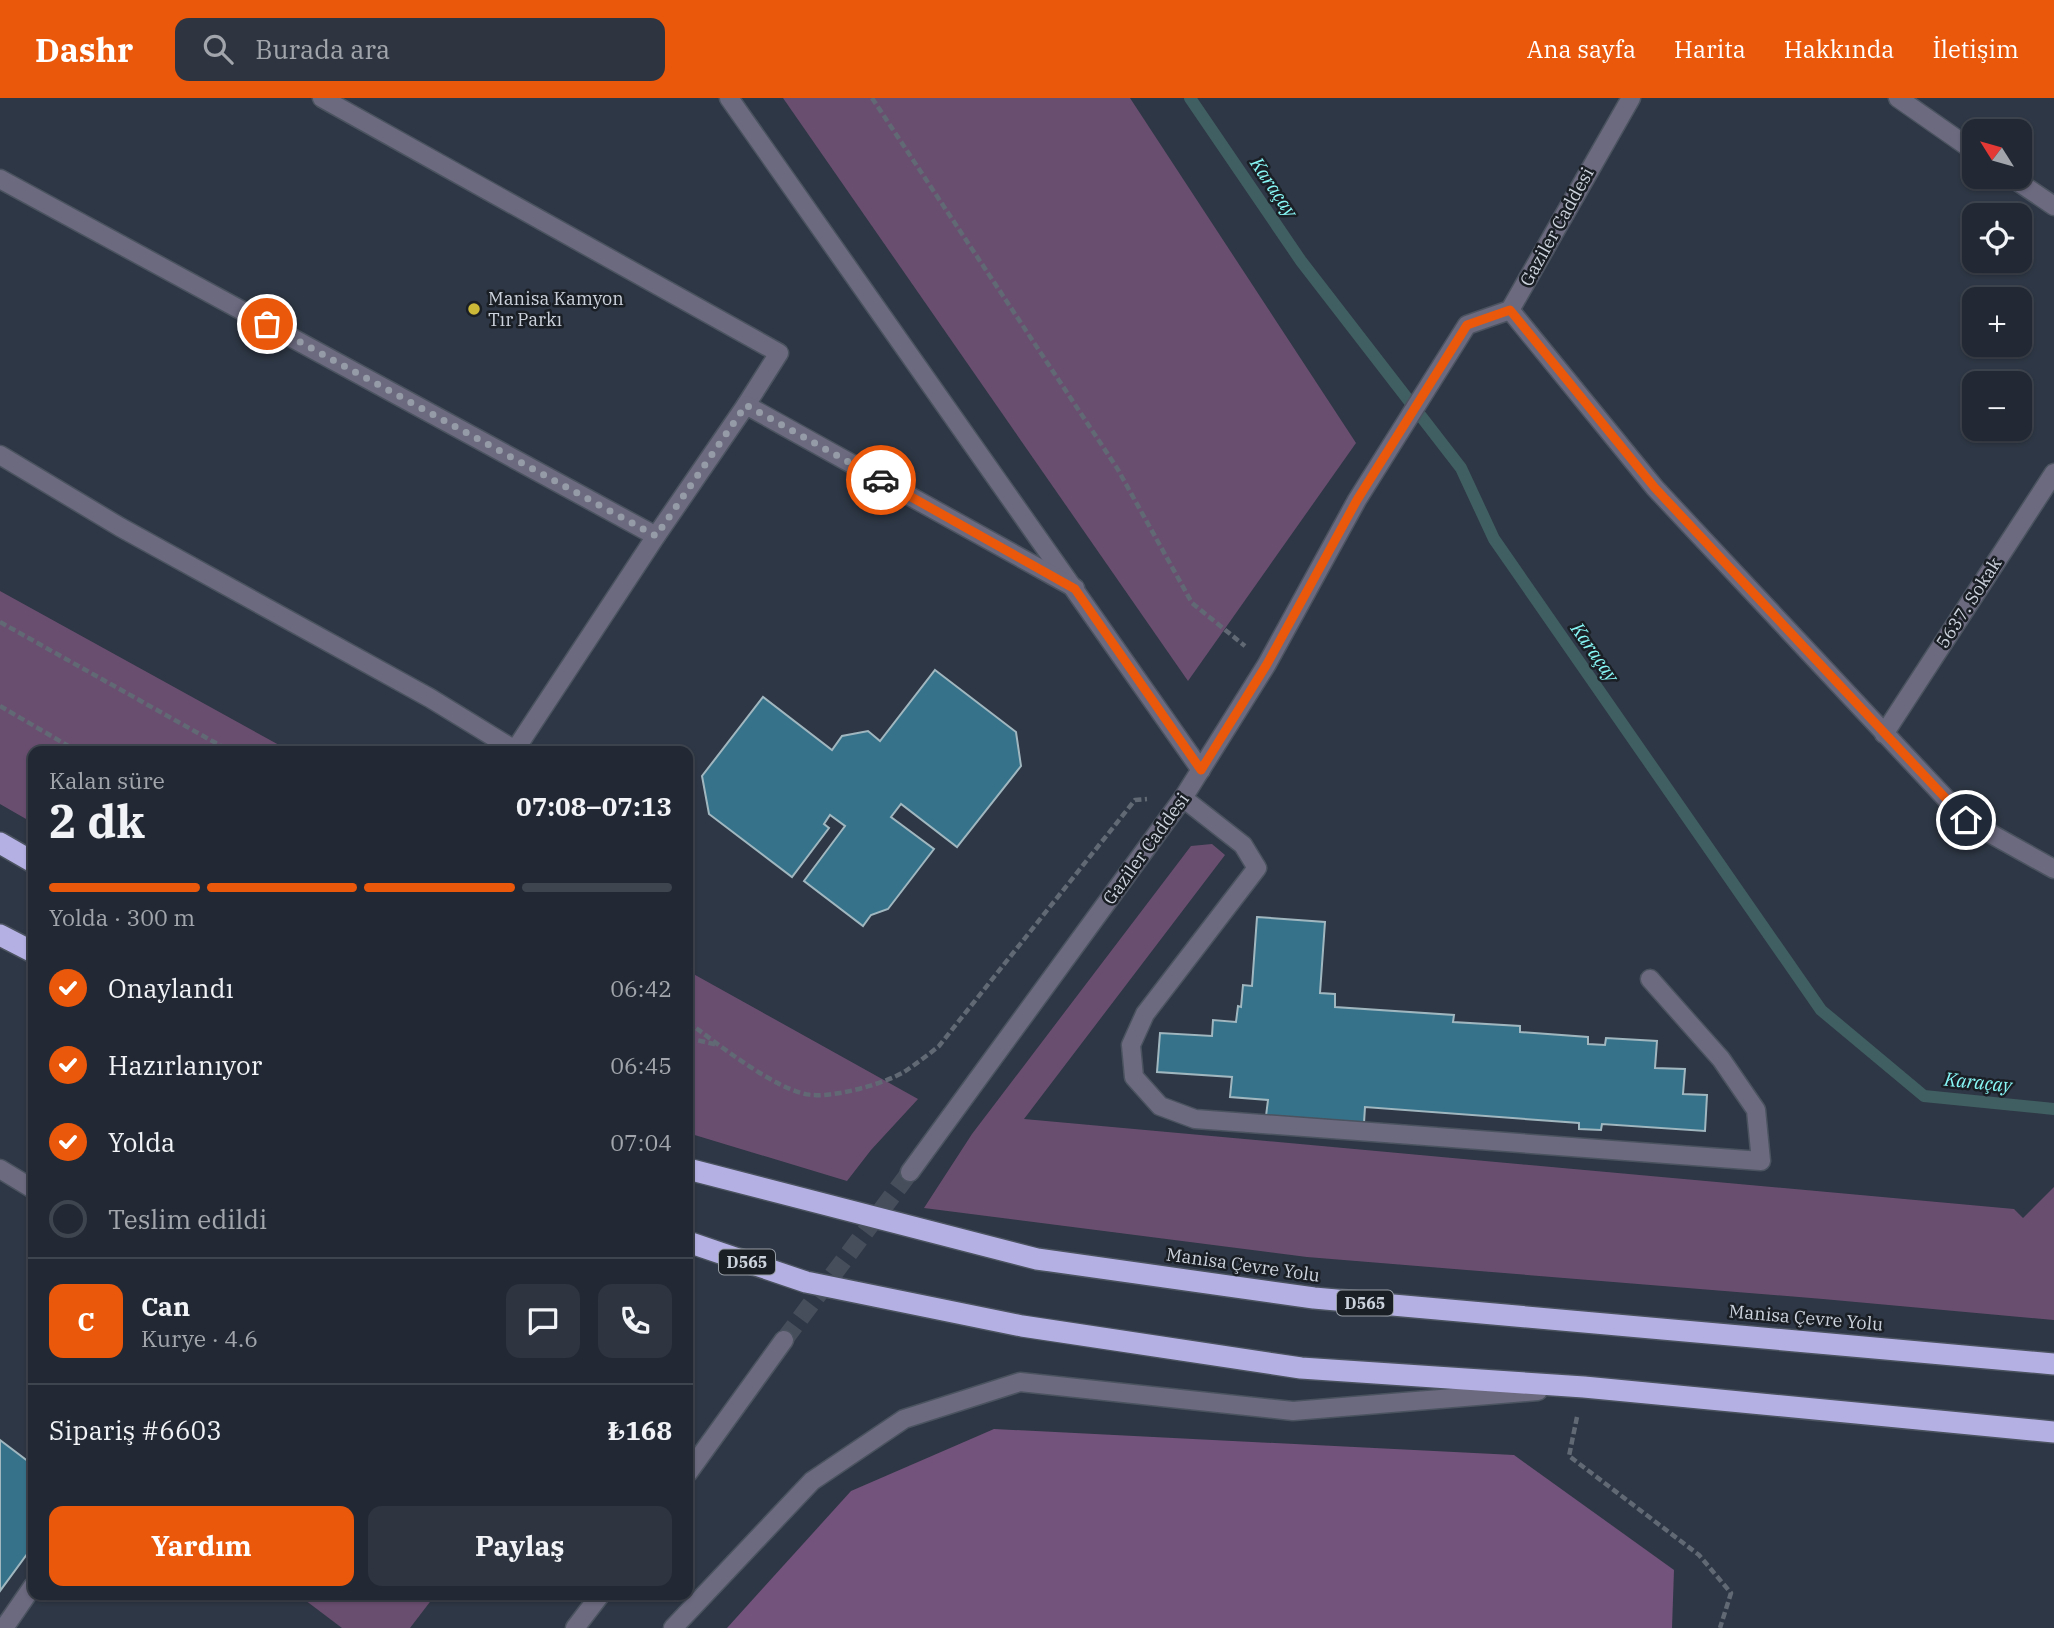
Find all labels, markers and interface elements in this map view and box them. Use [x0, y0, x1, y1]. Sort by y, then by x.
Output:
search box [175, 18, 665, 81]
text: Dashr [35, 28, 133, 71]
icon: search [199, 30, 237, 68]
text: Burada ara [255, 32, 390, 66]
text: Ana sayfa [1527, 33, 1636, 65]
text: Harita [1674, 33, 1746, 65]
text: Hakkında [1784, 33, 1894, 65]
text: İletişim [1932, 33, 2019, 65]
north arrow [1962, 119, 2032, 189]
map controls [1962, 119, 2032, 441]
water label: Karaçay [1245, 152, 1304, 223]
street label: Gaziler Caddesi [1514, 163, 1599, 290]
button: locate [1962, 203, 2032, 273]
place label: Manisa Kamyon Tır Parkı [488, 287, 624, 331]
button: + [1962, 287, 2032, 357]
pin [237, 294, 297, 354]
marker: Manisa Kamyon Tır Parkı [466, 301, 482, 317]
icon: bag [248, 305, 286, 343]
button: − [1962, 371, 2032, 441]
courier [846, 445, 916, 515]
icon: car [862, 461, 900, 499]
street label: 5637. Sokak [1931, 553, 2007, 653]
water label: Karaçay [1565, 617, 1625, 688]
text: Kalan süre [49, 765, 165, 795]
street label: Gaziler Caddesi [1097, 788, 1194, 909]
text: 07:08–07:13 [516, 789, 672, 823]
pin [1936, 790, 1996, 850]
text: 2 dk [49, 791, 145, 851]
icon: home [1947, 801, 1985, 839]
text: Yolda · 300 m [49, 902, 195, 932]
icon: check [49, 969, 87, 1007]
text: Onaylandı [108, 971, 234, 1005]
text: 06:42 [610, 973, 672, 1003]
icon: check [49, 1046, 87, 1084]
text: Hazırlanıyor [108, 1048, 262, 1082]
text: 06:45 [610, 1050, 672, 1080]
water label: Karaçay [1942, 1066, 2014, 1098]
icon: check [49, 1123, 87, 1161]
text: Yolda [108, 1125, 175, 1159]
text: 07:04 [610, 1127, 672, 1157]
text: Teslim edildi [108, 1202, 267, 1236]
street label: Manisa Çevre Yolu [1165, 1242, 1321, 1287]
road number: D565 [719, 1250, 775, 1274]
button: chat [506, 1284, 580, 1358]
button: phone [598, 1284, 672, 1358]
text: Can [141, 1289, 190, 1323]
road number: D565 [1337, 1290, 1393, 1316]
street label: Manisa Çevre Yolu [1728, 1299, 1884, 1336]
text: C [77, 1304, 95, 1338]
text: Kurye · 4.6 [141, 1323, 258, 1353]
text: Sipariş #6603 [49, 1413, 222, 1447]
text: ₺168 [608, 1413, 672, 1447]
button: Yardım [49, 1506, 354, 1586]
button: Paylaş [368, 1506, 672, 1586]

